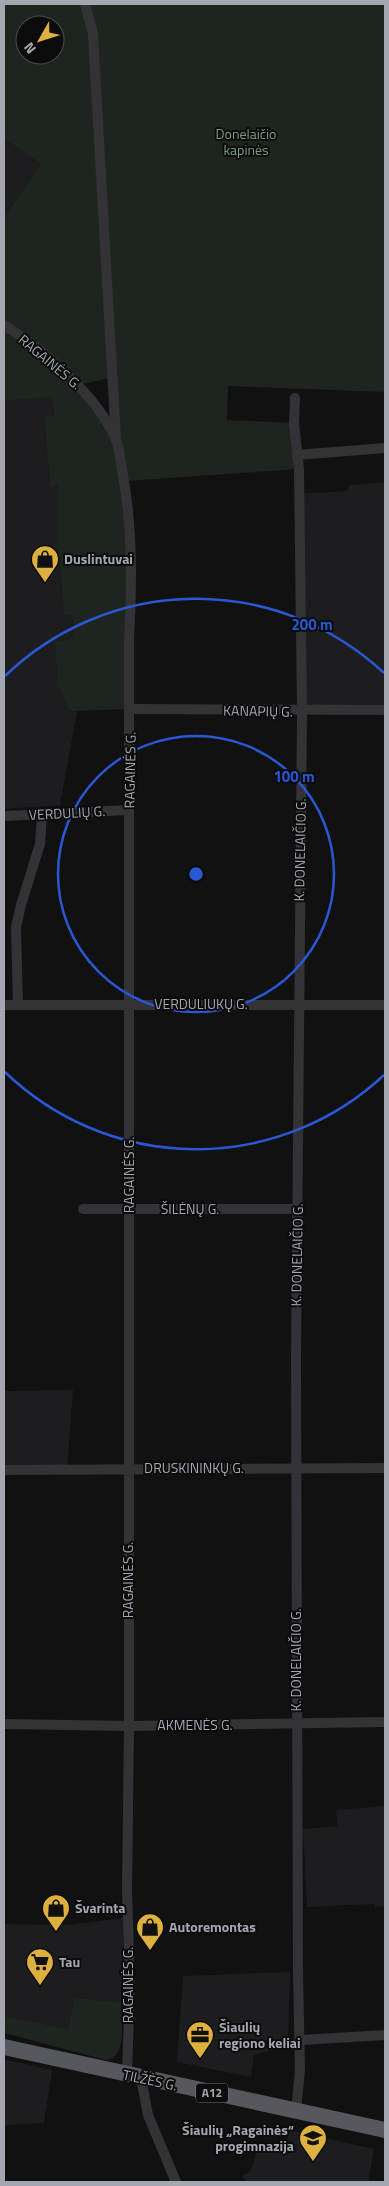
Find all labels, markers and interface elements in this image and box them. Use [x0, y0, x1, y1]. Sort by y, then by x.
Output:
north arrow [15, 15, 65, 65]
text: N [18, 38, 41, 59]
park label: Donelaičio kapinės [216, 123, 276, 160]
street label: RAGAINĖS G. [14, 329, 86, 394]
shop icon: Duslintuvai [30, 544, 60, 583]
place label: Duslintuvai [64, 548, 133, 569]
text: 200 m [291, 613, 333, 636]
street label: KANAPIŲ G. [223, 699, 293, 722]
street label: RAGAINĖS G. [118, 732, 141, 808]
text: 100 m [273, 765, 315, 788]
street label: K. DONELAIČIO G. [288, 798, 311, 902]
street label: VERDULIŲ G. [28, 800, 106, 825]
centre of rings [187, 865, 205, 883]
street label: VERDULIUKŲ G. [154, 993, 248, 1014]
street label: RAGAINĖS G. [118, 1137, 139, 1213]
street label: ŠILĖNŲ G. [161, 1198, 219, 1219]
street label: K. DONELAIČIO G. [285, 1203, 308, 1307]
street label: DRUSKININKŲ G. [144, 1457, 244, 1478]
street label: RAGAINĖS G. [117, 1542, 138, 1618]
street label: K. DONELAIČIO G. [285, 1608, 306, 1712]
street label: AKMENĖS G. [157, 1714, 233, 1735]
shop icon: Švarinta [41, 1893, 71, 1932]
place label: Švarinta [75, 1897, 125, 1918]
shop icon: Autoremontas [135, 1912, 165, 1951]
place label: Autoremontas [169, 1916, 256, 1937]
supermarket icon: Tau [25, 1947, 55, 1986]
street label: RAGAINĖS G. [117, 1947, 138, 2023]
place label: Tau [59, 1951, 80, 1972]
place label: Šiaulių regiono keliai [219, 2016, 301, 2053]
office icon: Šiaulių regiono keliai [185, 2020, 215, 2059]
street label: TILŽĖS G. [121, 2064, 179, 2096]
road number: A12 [196, 2084, 228, 2102]
place label: Šiaulių „Ragainės“ progimnazija [182, 2119, 294, 2156]
school or university icon: Šiaulių „Ragainės“ progimnazija [298, 2123, 328, 2162]

